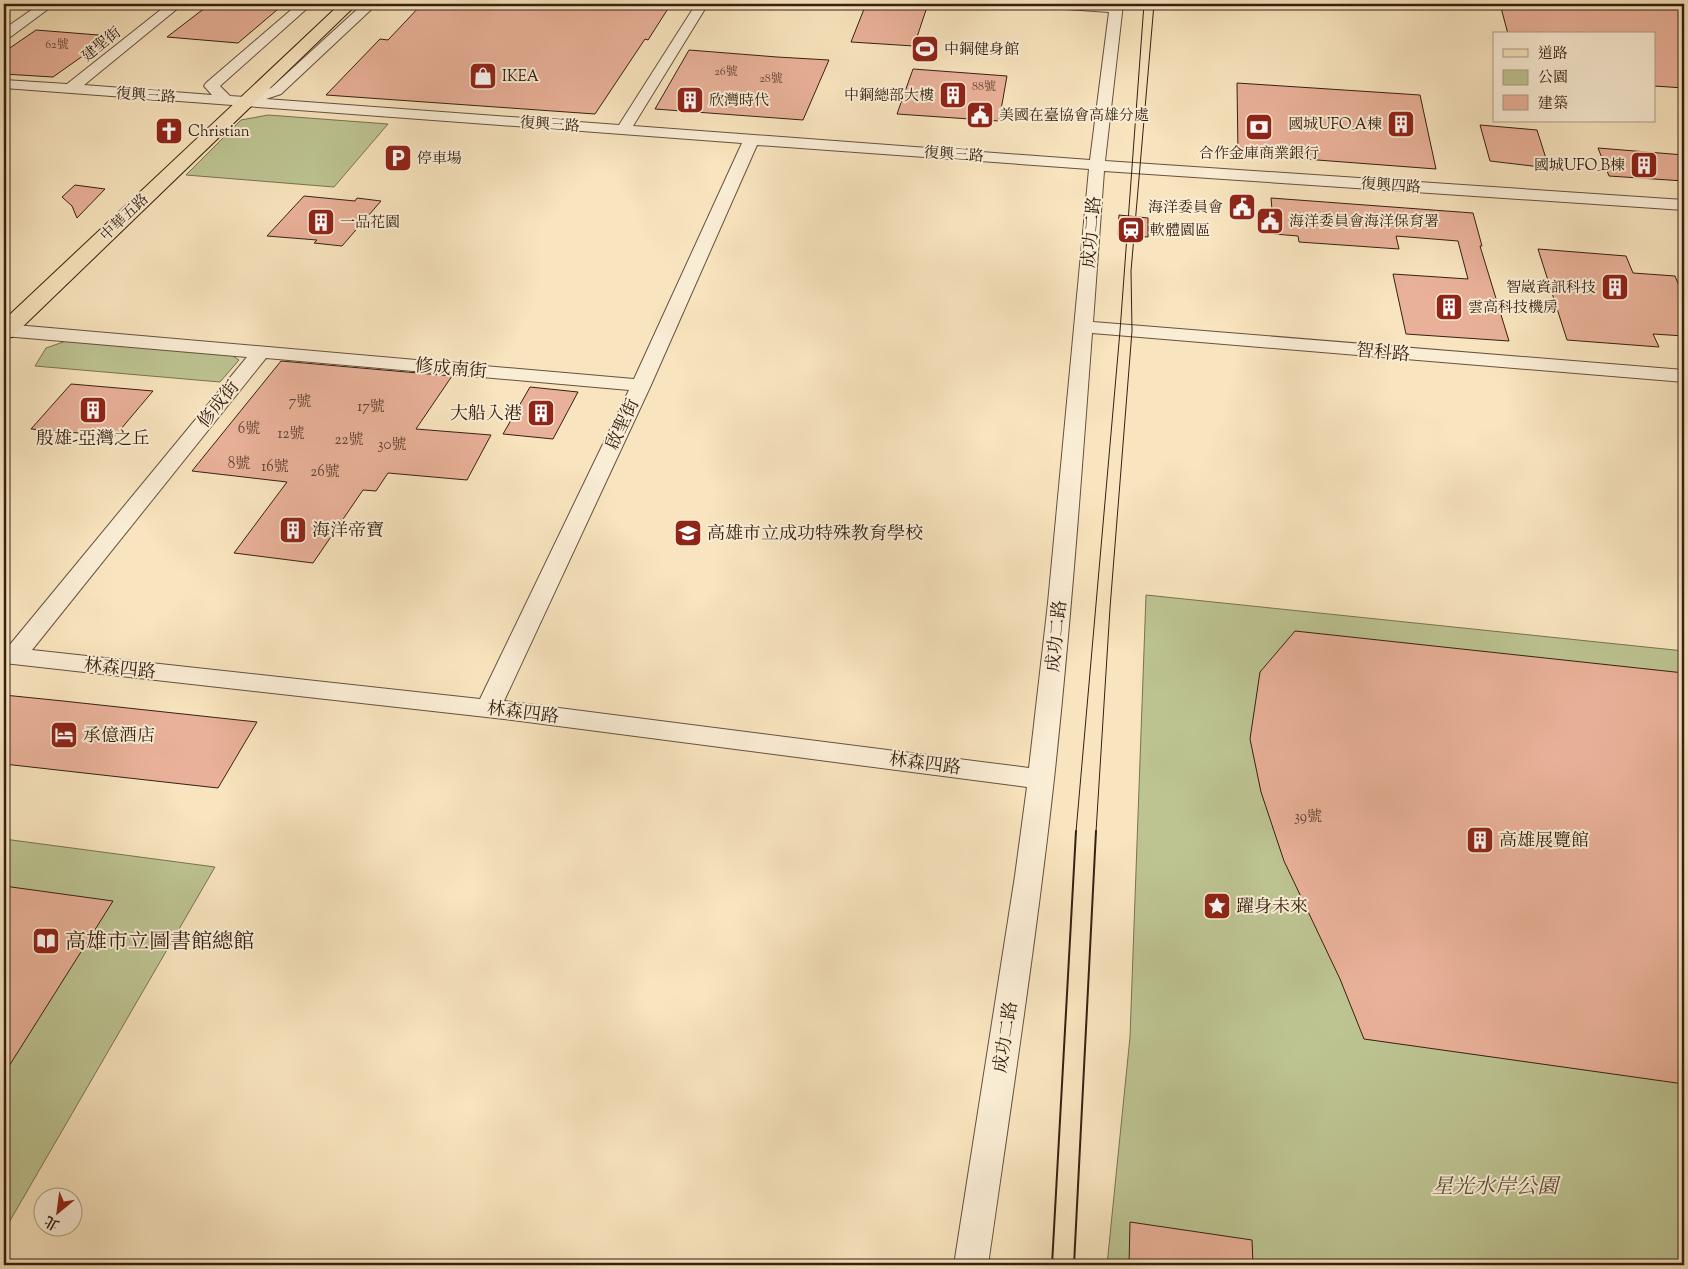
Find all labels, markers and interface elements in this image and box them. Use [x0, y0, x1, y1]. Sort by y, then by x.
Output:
street label: 建聖街 [78, 23, 126, 67]
legend [1493, 32, 1656, 122]
sports icon: 中鋼健身館 [910, 34, 940, 64]
house number: 62號 [45, 36, 69, 54]
place label: 中鋼健身館 [944, 40, 1019, 61]
text: 道路 [1538, 44, 1568, 65]
shop icon: IKEA [468, 61, 498, 91]
house number: 26號 [714, 63, 738, 81]
place label: IKEA [502, 67, 539, 88]
text: 公園 [1538, 68, 1568, 89]
house number: 28號 [759, 70, 783, 88]
house number: 88號 [972, 78, 996, 96]
building icon: 中鋼總部大樓 [938, 80, 968, 110]
street label: 復興三路 [115, 84, 177, 109]
building icon: 欣灣時代 [675, 85, 705, 115]
place label: 中鋼總部大樓 [844, 86, 934, 107]
place label: 欣灣時代 [709, 91, 769, 112]
text: 建築 [1538, 94, 1568, 115]
public building icon: 美國在臺協會高雄分處 [965, 100, 995, 130]
place label: 美國在臺協會高雄分處 [999, 106, 1149, 127]
building icon: 國城UFO_A棟 [1386, 109, 1416, 139]
bank icon: 合作金庫商業銀行 [1244, 112, 1274, 142]
street label: 復興三路 [519, 113, 581, 138]
place label: 國城UFO_A棟 [1288, 115, 1382, 136]
church icon: Christian [154, 116, 184, 146]
place label: Christian [188, 122, 250, 143]
parking icon: 停車場 [383, 143, 413, 173]
street label: 復興三路 [923, 143, 985, 168]
place label: 合作金庫商業銀行 [1199, 144, 1319, 165]
place label: 停車場 [417, 149, 462, 170]
building icon: 國城UFO_B棟 [1629, 150, 1659, 180]
place label: 國城UFO_B棟 [1534, 156, 1625, 177]
street label: 復興四路 [1360, 174, 1422, 199]
street label: 中華五路 [96, 190, 154, 246]
public building icon: 海洋委員會 [1227, 192, 1257, 222]
street label: 成功二路 [1077, 195, 1109, 269]
place label: 海洋委員會 [1148, 198, 1223, 219]
public building icon: 海洋委員會海洋保育署 [1255, 206, 1285, 236]
building icon: 一品花園 [306, 207, 336, 237]
place label: 海洋委員會海洋保育署 [1289, 212, 1439, 233]
place label: 一品花園 [340, 213, 400, 234]
station icon: 軟體園區 [1116, 215, 1146, 245]
place label: 軟體園區 [1150, 221, 1210, 242]
building icon: 智崴資訊科技 [1600, 272, 1630, 302]
place label: 智崴資訊科技 [1506, 278, 1596, 299]
building icon: 雲高科技機房 [1434, 292, 1464, 322]
place label: 雲高科技機房 [1468, 298, 1558, 319]
street label: 智科路 [1355, 339, 1411, 369]
street label: 修成南街 [414, 354, 488, 386]
street label: 修成街 [192, 376, 247, 434]
house number: 7號 [289, 392, 311, 413]
building icon: 殷雄-亞灣之丘 [78, 395, 108, 425]
street label: 啟聖街 [601, 395, 647, 455]
house number: 17號 [357, 397, 385, 418]
building icon: 大船入港 [526, 398, 556, 428]
place label: 大船入港 [450, 402, 522, 428]
house number: 6號 [238, 419, 260, 440]
house number: 12號 [277, 424, 305, 445]
place label: 殷雄-亞灣之丘 [36, 427, 150, 453]
house number: 22號 [334, 430, 364, 451]
house number: 30號 [378, 435, 406, 456]
house number: 8號 [228, 454, 250, 475]
house number: 16號 [261, 457, 289, 478]
house number: 26號 [310, 462, 340, 483]
building icon: 海洋帝寶 [278, 515, 308, 545]
school or university icon: 高雄市立成功特殊教育學校 [673, 518, 703, 548]
place label: 海洋帝寶 [312, 519, 384, 545]
place label: 高雄市立成功特殊教育學校 [707, 522, 923, 548]
street label: 成功二路 [1041, 599, 1075, 673]
street label: 林森四路 [83, 653, 157, 687]
street label: 林森四路 [485, 697, 560, 731]
hotel icon: 承億酒店 [49, 720, 79, 750]
place label: 承億酒店 [83, 724, 155, 750]
street label: 林森四路 [887, 748, 962, 782]
house number: 39號 [1294, 807, 1322, 828]
building icon: 高雄展覽館 [1465, 825, 1495, 855]
place label: 高雄展覽館 [1499, 829, 1589, 855]
place icon: 躍身未來 [1202, 891, 1232, 921]
place label: 躍身未來 [1236, 895, 1308, 921]
library icon: 高雄市立圖書館總館 [31, 926, 61, 956]
place label: 高雄市立圖書館總館 [65, 928, 254, 958]
street label: 成功二路 [989, 1000, 1025, 1075]
park label: 星光水岸公園 [1432, 1173, 1561, 1203]
north arrow [32, 1186, 82, 1236]
text: 北 [42, 1209, 64, 1234]

